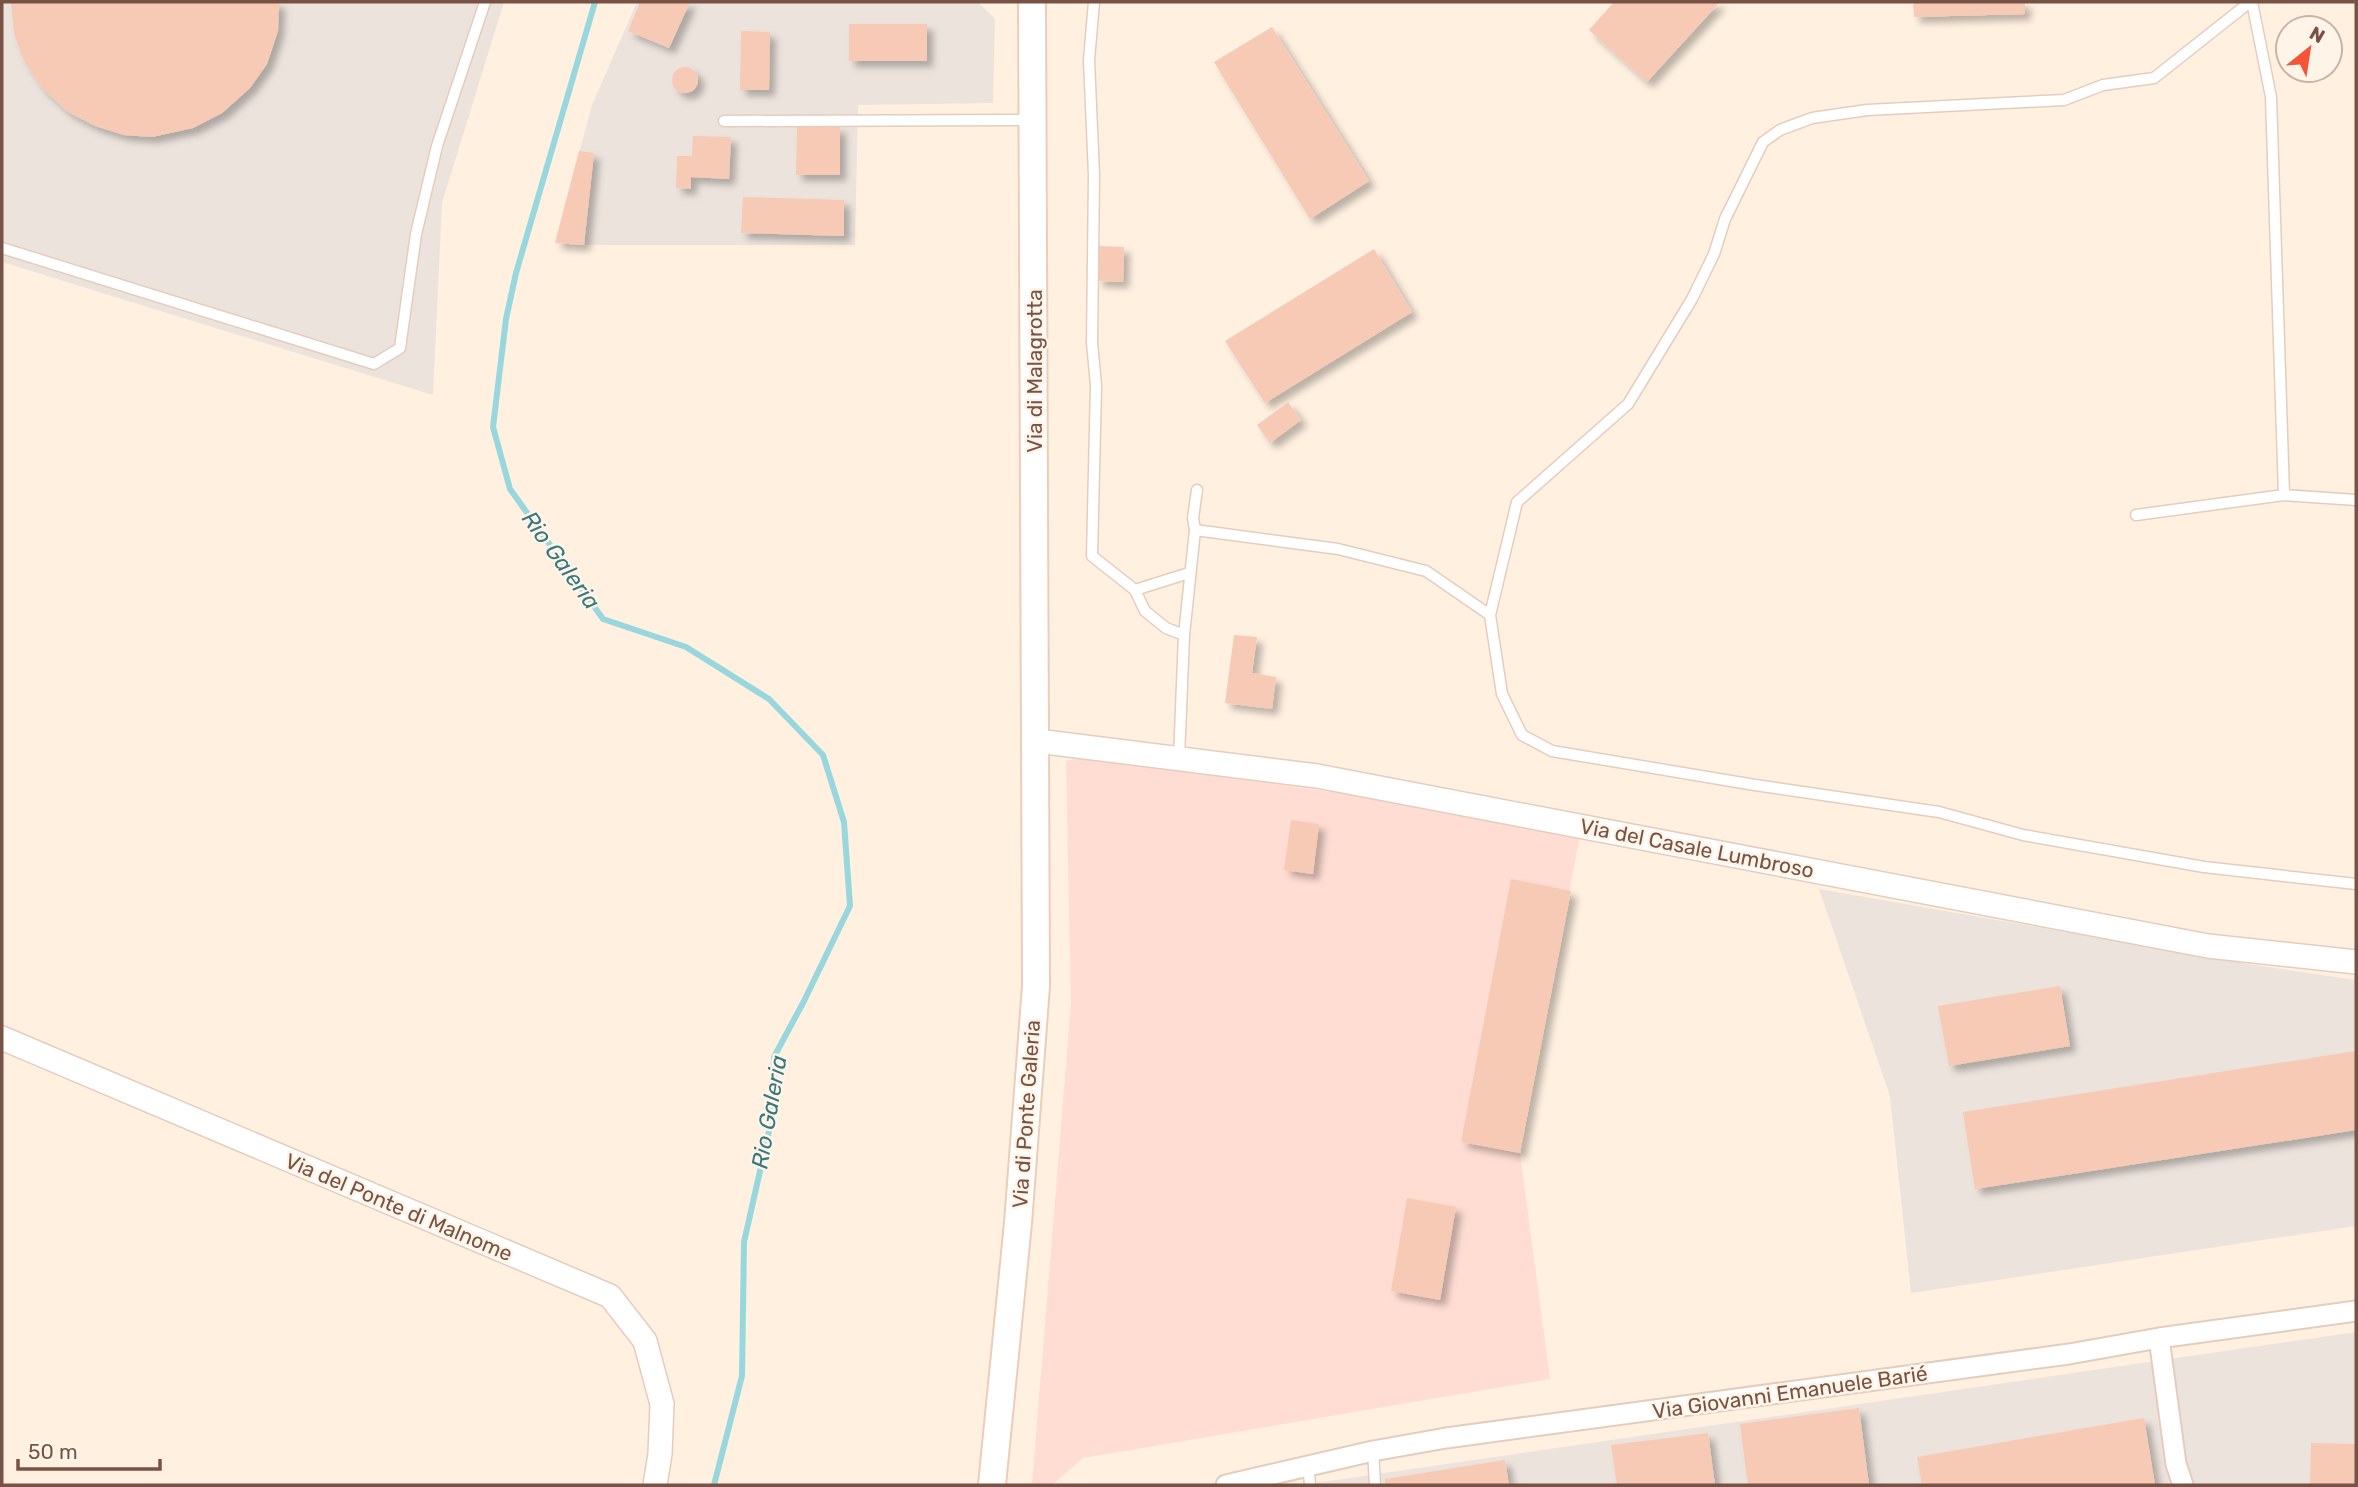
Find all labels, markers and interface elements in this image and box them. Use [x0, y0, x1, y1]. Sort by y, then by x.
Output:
north arrow [2274, 14, 2344, 84]
text: N [2306, 21, 2329, 48]
street label: Via di Malagrotta [1022, 289, 1047, 453]
water label: Rio Galeria [516, 505, 606, 615]
street label: Via del Casale Lumbroso [1578, 813, 1816, 883]
street label: Via di Ponte Galeria [1007, 1019, 1045, 1209]
water label: Rio Galeria [745, 1053, 793, 1171]
street label: Via del Ponte di Malnome [282, 1148, 516, 1266]
street label: Via Giovanni Emanuele Barié [1651, 1360, 1929, 1424]
scale bar [18, 1428, 159, 1472]
text: 50 m [28, 1439, 78, 1464]

